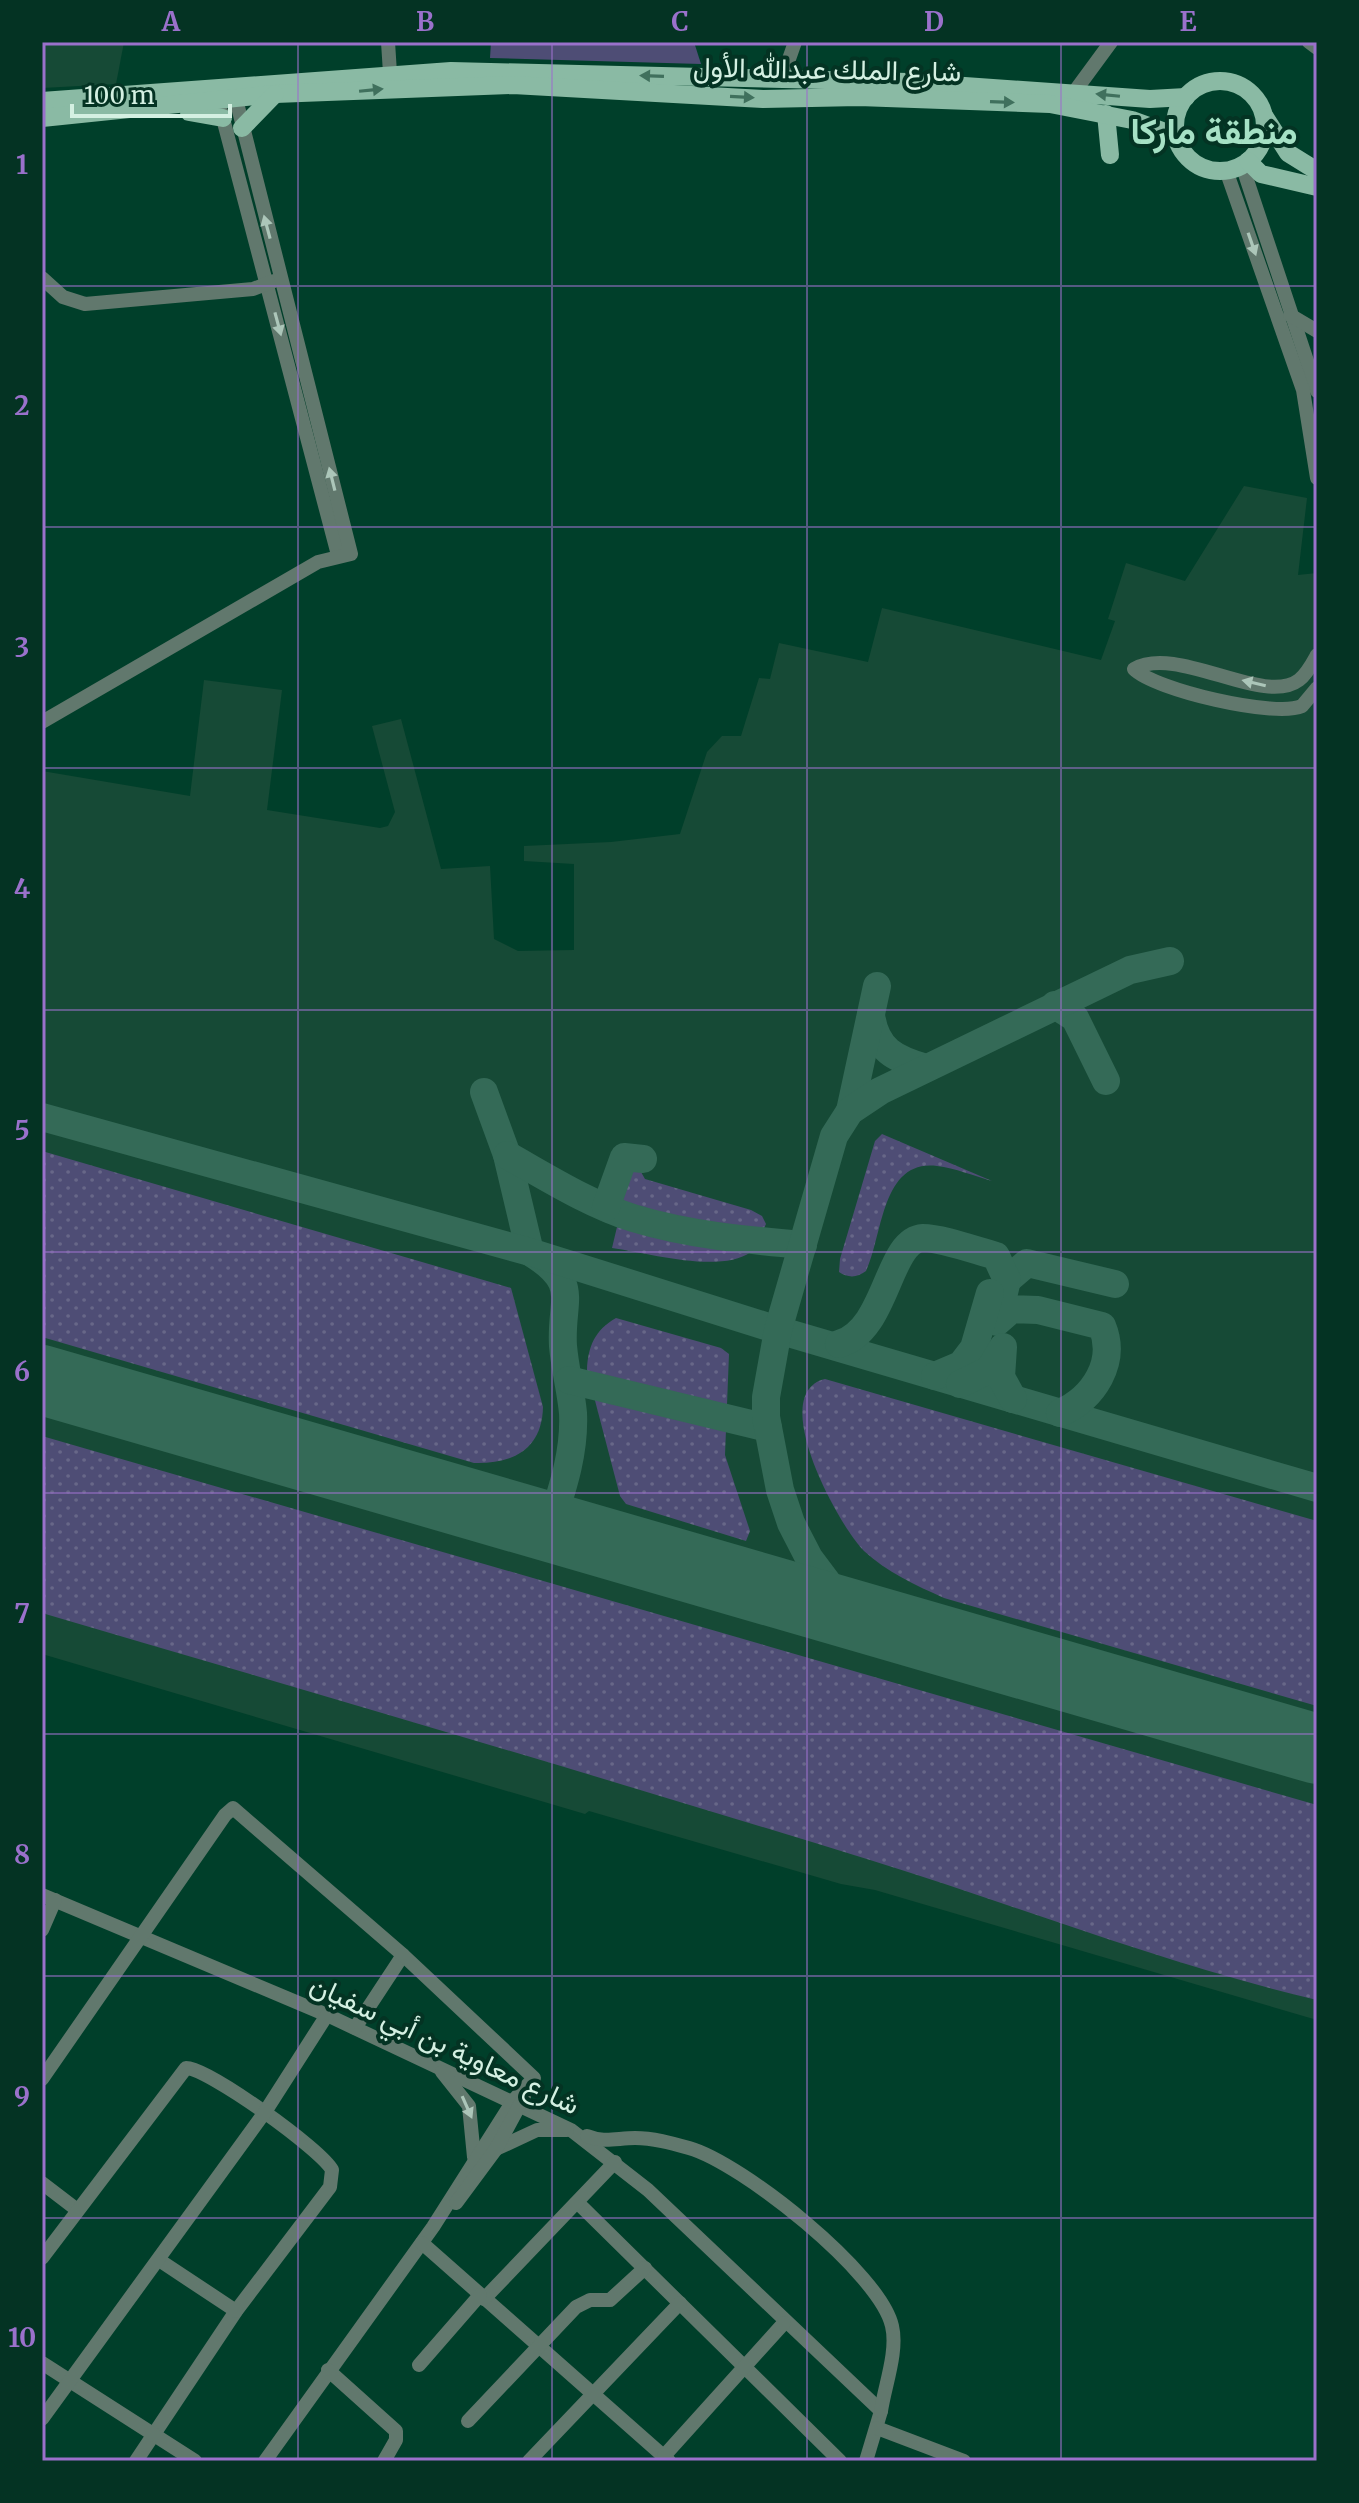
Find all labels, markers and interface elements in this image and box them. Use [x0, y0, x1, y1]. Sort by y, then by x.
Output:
text: A [161, 5, 181, 38]
text: B [416, 5, 434, 38]
text: C [671, 5, 689, 38]
text: D [924, 5, 944, 38]
text: E [1180, 5, 1197, 38]
street label: شارع الملك عبدالله الأول [692, 49, 962, 90]
scale bar [72, 68, 230, 118]
one-way arrow [639, 70, 665, 82]
text: 100 m [84, 80, 155, 111]
one-way arrow [359, 84, 384, 97]
one-way arrow [1095, 88, 1120, 101]
one-way arrow [730, 91, 755, 104]
one-way arrow [990, 95, 1015, 108]
district label: منطقة ماركا [1131, 109, 1297, 154]
text: 1 [16, 148, 28, 181]
one-way arrow [261, 214, 273, 239]
one-way arrow [1246, 232, 1259, 256]
one-way arrow [272, 313, 285, 337]
text: 2 [14, 389, 30, 422]
one-way arrow [325, 466, 338, 491]
text: 3 [15, 631, 29, 664]
one-way arrow [1242, 676, 1267, 689]
text: 4 [14, 872, 31, 905]
text: 5 [14, 1114, 30, 1147]
text: 6 [14, 1355, 30, 1388]
text: 7 [14, 1597, 30, 1630]
text: 8 [14, 1838, 30, 1871]
street label: شارع معاوية بن أبي سفيان [302, 1966, 585, 2127]
text: 9 [14, 2080, 30, 2113]
one-way arrow [460, 2096, 474, 2119]
text: 10 [8, 2321, 36, 2354]

